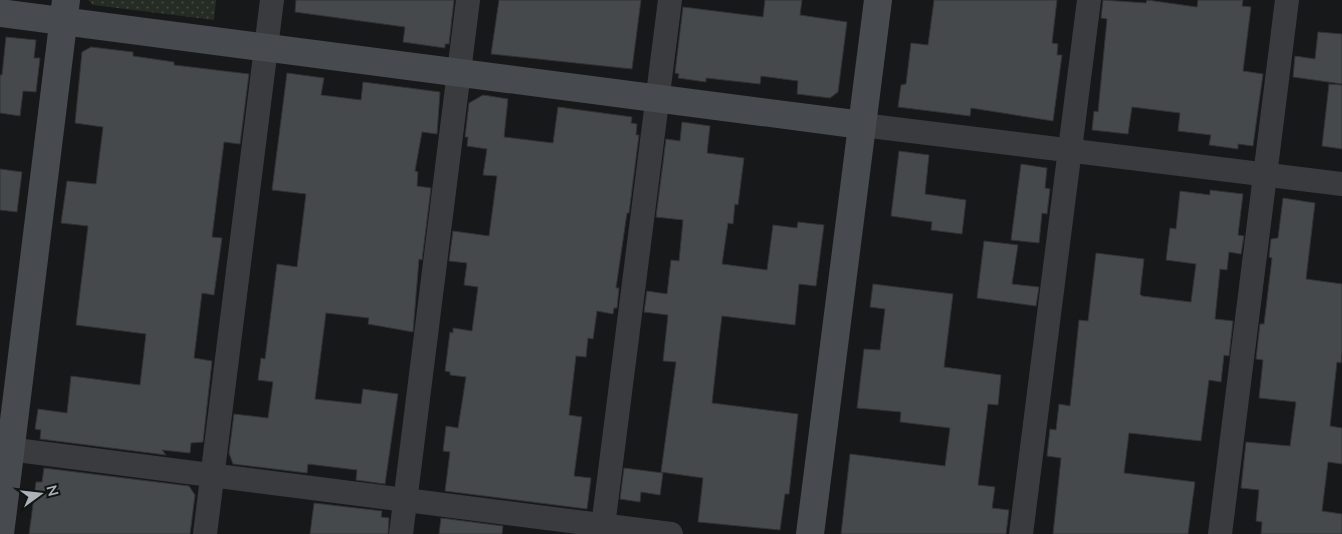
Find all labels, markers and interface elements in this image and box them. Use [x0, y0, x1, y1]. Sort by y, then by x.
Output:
north arrow [15, 469, 65, 519]
text: N [43, 483, 63, 498]

